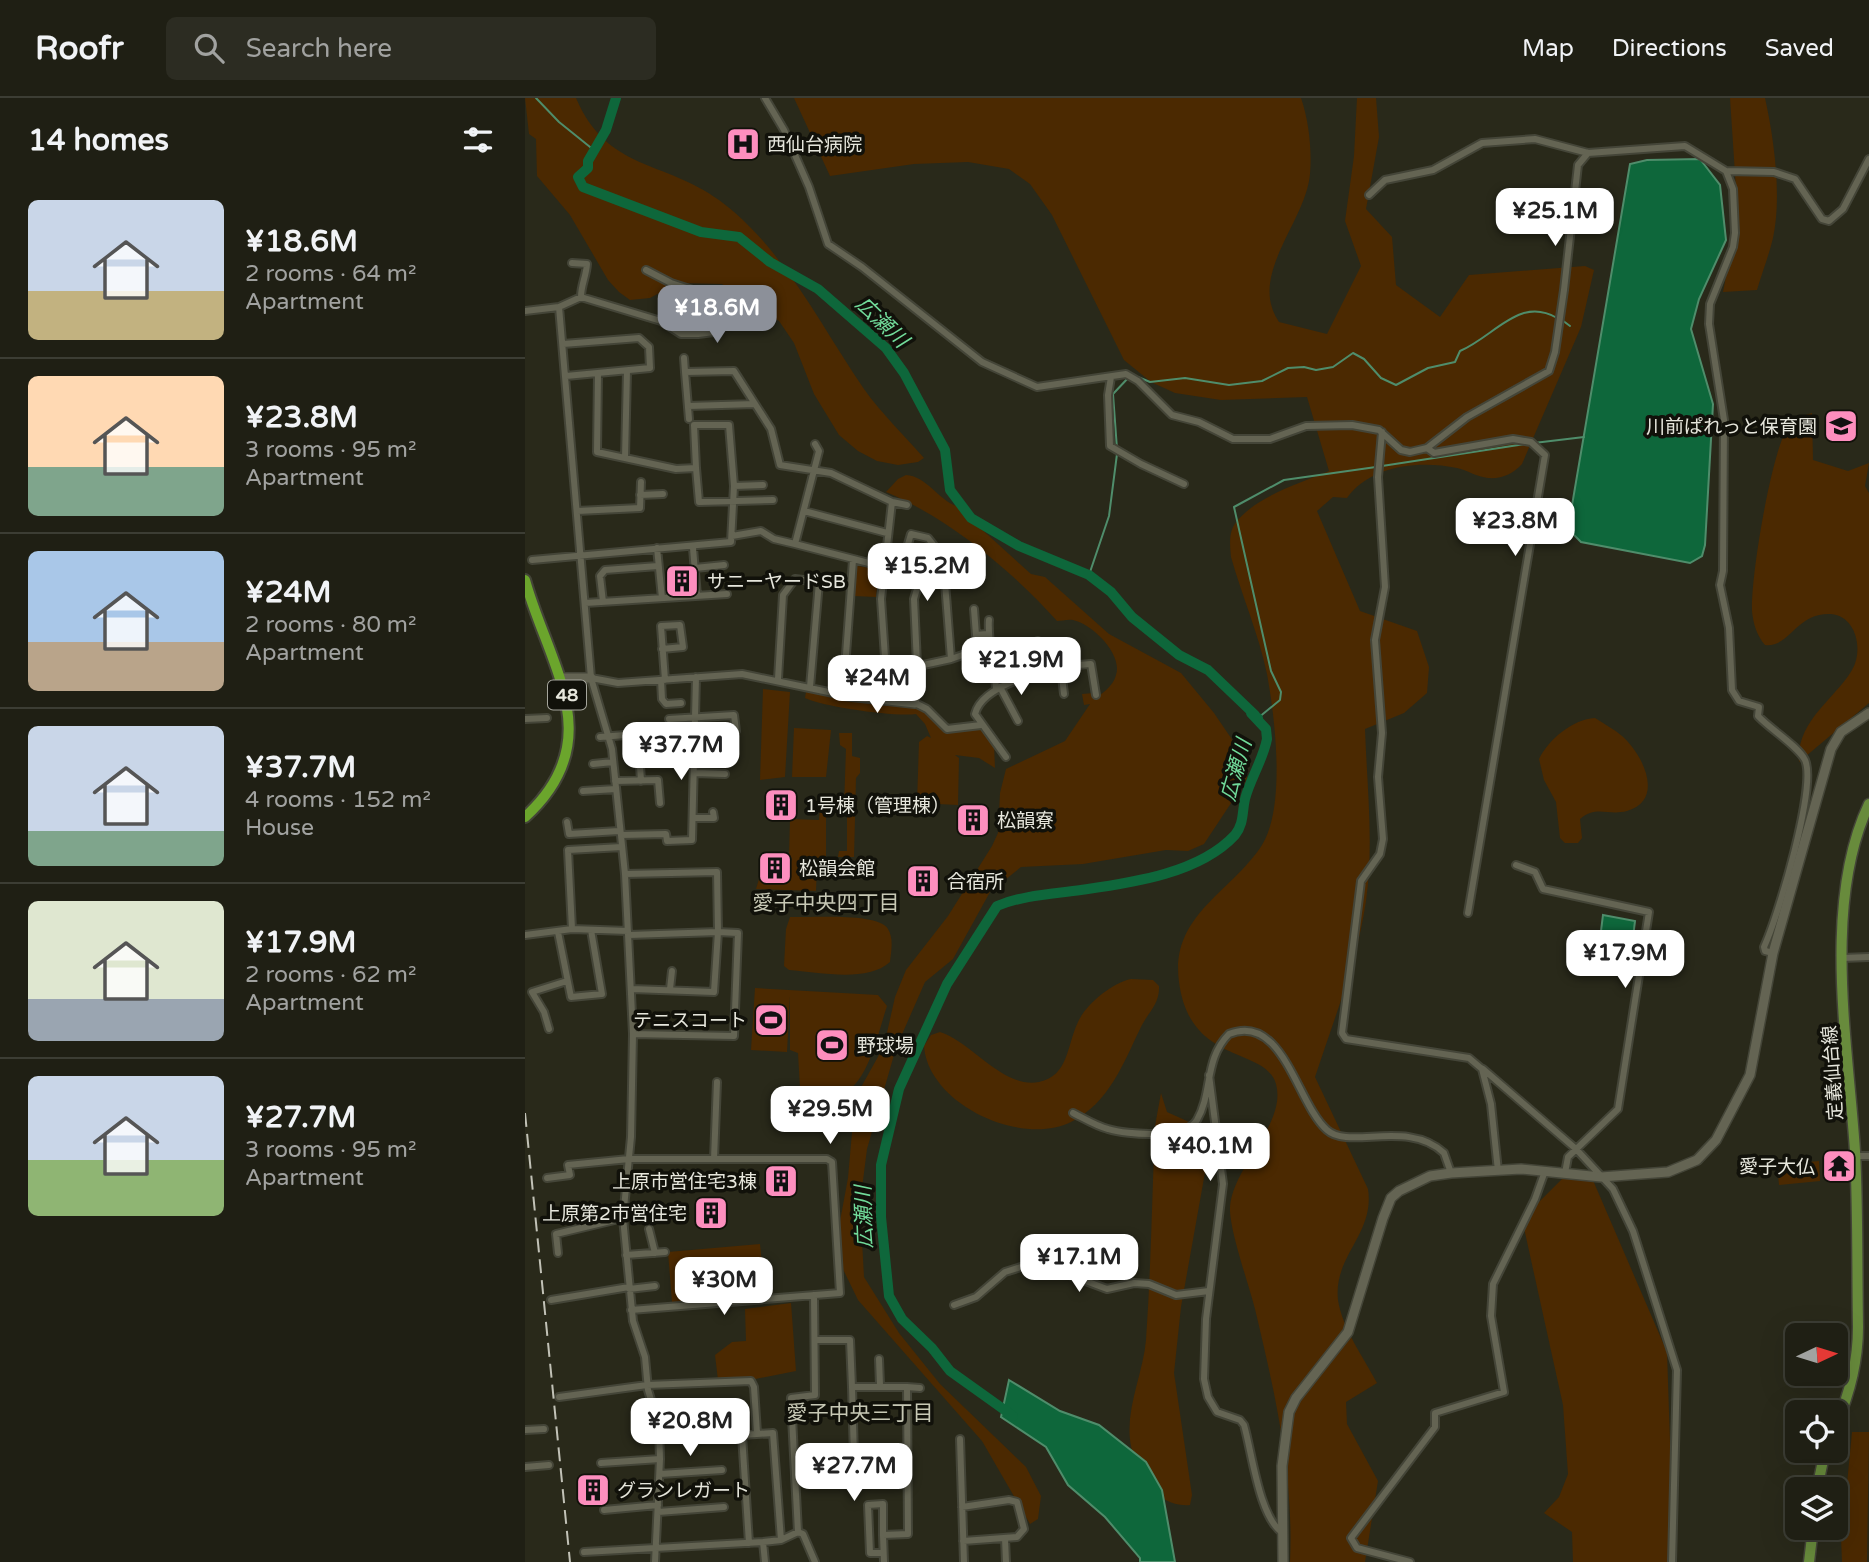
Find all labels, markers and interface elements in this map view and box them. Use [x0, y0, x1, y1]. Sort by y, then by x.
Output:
search box [166, 17, 656, 80]
text: Roofr [35, 29, 124, 68]
icon: search [190, 29, 228, 67]
text: Search here [246, 33, 392, 64]
text: Map [1522, 34, 1574, 63]
text: Directions [1612, 34, 1727, 63]
text: Saved [1765, 34, 1834, 63]
icon: filters [459, 121, 497, 159]
text: 14 homes [28, 122, 169, 159]
hospital icon: 西仙台病院 [724, 125, 762, 163]
place label: 西仙台病院 [767, 134, 862, 156]
pin: ¥25.1M [1498, 188, 1612, 248]
text: ¥25.1M [1512, 197, 1598, 225]
text: ¥18.6M [245, 223, 358, 260]
icon: home [84, 228, 168, 312]
text: 2 rooms · 64 m² [245, 260, 416, 288]
pin: ¥18.6M [660, 286, 774, 345]
text: Apartment [245, 288, 364, 316]
water label: 広瀬川 [850, 291, 914, 355]
text: ¥18.6M [674, 294, 760, 322]
text: ¥23.8M [245, 399, 358, 436]
icon: home [84, 404, 168, 488]
school or university icon: 川前ぱれっと保育園 [1822, 407, 1860, 445]
place label: 川前ぱれっと保育園 [1646, 416, 1817, 438]
text: 3 rooms · 95 m² [245, 436, 416, 464]
text: Apartment [245, 464, 364, 492]
pin: ¥23.8M [1458, 498, 1572, 558]
text: ¥23.8M [1472, 507, 1558, 535]
pin: ¥15.2M [870, 544, 984, 603]
text: ¥15.2M [884, 552, 970, 580]
building icon: サニーヤードSB [663, 562, 701, 600]
place label: サニーヤードSB [707, 571, 846, 593]
text: ¥24M [245, 574, 331, 611]
icon: home [84, 579, 168, 663]
text: 2 rooms · 80 m² [245, 611, 416, 639]
pin: ¥21.9M [964, 638, 1078, 697]
text: Apartment [245, 639, 364, 667]
text: ¥21.9M [978, 646, 1064, 674]
pin: ¥24M [836, 656, 918, 715]
text: ¥24M [844, 664, 910, 692]
road number: 48 [548, 680, 586, 710]
pin: ¥37.7M [624, 722, 738, 782]
text: ¥37.7M [638, 731, 724, 759]
water label: 広瀬川 [1216, 734, 1258, 804]
text: ¥37.7M [245, 749, 356, 786]
icon: home [84, 754, 168, 838]
text: 4 rooms · 152 m² [245, 786, 431, 814]
building icon: 1号棟（管理棟） [762, 786, 800, 824]
place label: 1号棟（管理棟） [805, 795, 950, 817]
building icon: 松韻寮 [954, 801, 992, 839]
place label: 松韻寮 [997, 810, 1054, 832]
text: House [245, 814, 314, 842]
building icon: 松韻会館 [756, 849, 794, 887]
place label: 松韻会館 [799, 858, 875, 880]
building icon: 合宿所 [904, 862, 942, 900]
place label: 合宿所 [947, 871, 1004, 893]
district label: 愛子中央四丁目 [753, 891, 900, 916]
text: ¥17.9M [245, 924, 357, 961]
icon: home [84, 929, 168, 1013]
pin: ¥17.9M [1568, 930, 1682, 990]
text: ¥17.9M [1582, 939, 1668, 967]
text: 2 rooms · 62 m² [245, 961, 416, 989]
text: Apartment [245, 989, 364, 1017]
sports icon: テニスコート [752, 1001, 790, 1039]
place label: テニスコート [633, 1010, 747, 1032]
street label: 定義仙台線 [1819, 1025, 1847, 1121]
sports icon: 野球場 [813, 1026, 851, 1064]
place label: 野球場 [857, 1035, 914, 1057]
pin: ¥29.5M [773, 1086, 887, 1146]
text: ¥29.5M [787, 1095, 873, 1123]
text: ¥27.7M [245, 1099, 356, 1136]
icon: home [84, 1104, 168, 1188]
pin: ¥40.1M [1153, 1124, 1267, 1183]
text: ¥40.1M [1167, 1132, 1253, 1160]
text: 3 rooms · 95 m² [245, 1136, 416, 1164]
temple icon: 愛子大仏 [1820, 1147, 1858, 1185]
place label: 愛子大仏 [1739, 1156, 1815, 1178]
building icon: 上原市営住宅3棟 [762, 1162, 800, 1200]
text: Apartment [245, 1164, 364, 1192]
place label: 上原市営住宅3棟 [612, 1171, 757, 1193]
water label: 広瀬川 [851, 1183, 878, 1249]
building icon: 上原第2市営住宅 [692, 1194, 730, 1232]
place label: 上原第2市営住宅 [542, 1203, 687, 1225]
pin: ¥17.1M [1022, 1234, 1136, 1294]
text: ¥17.1M [1036, 1243, 1122, 1271]
pin: ¥30M [683, 1258, 765, 1317]
text: ¥30M [691, 1266, 757, 1294]
north arrow [1785, 1323, 1848, 1386]
map controls [1785, 1323, 1848, 1540]
pin: ¥20.8M [633, 1398, 747, 1458]
button: locate [1785, 1400, 1848, 1463]
district label: 愛子中央三丁目 [787, 1401, 934, 1426]
text: ¥20.8M [647, 1407, 733, 1435]
pin: ¥27.7M [797, 1444, 911, 1503]
text: ¥27.7M [811, 1452, 897, 1480]
building icon: グランレガート [574, 1471, 612, 1509]
button: layers [1785, 1477, 1848, 1540]
place label: グランレガート [617, 1480, 750, 1502]

